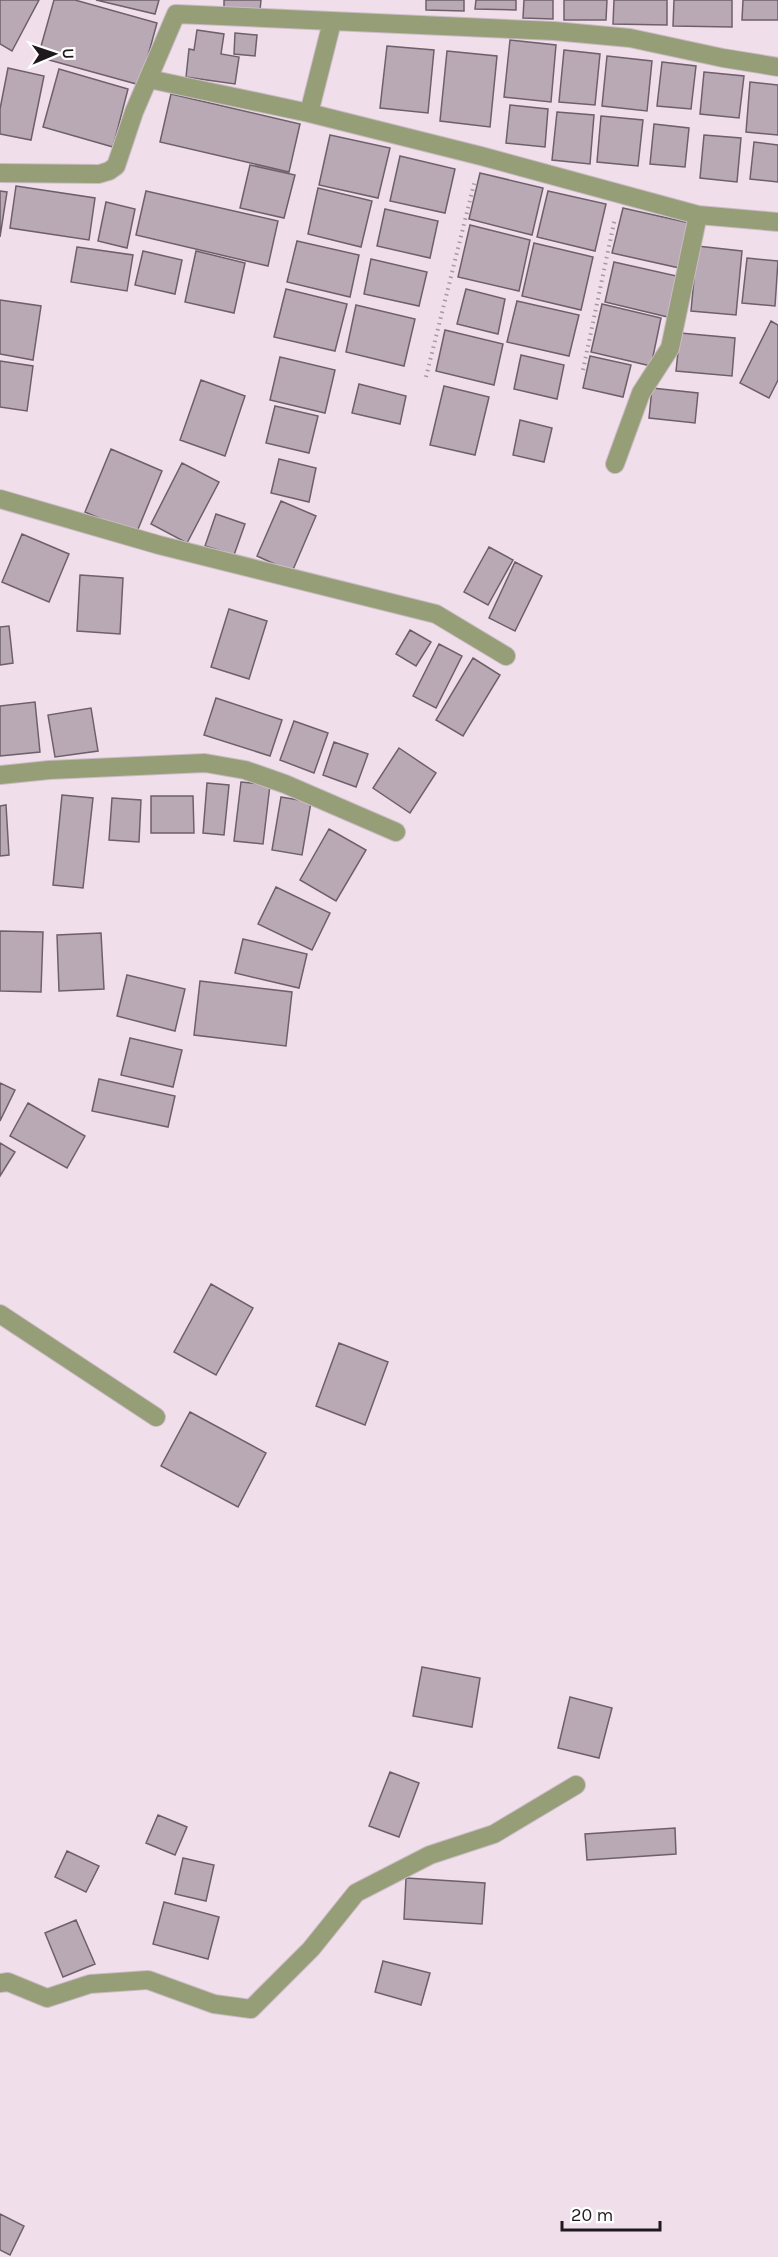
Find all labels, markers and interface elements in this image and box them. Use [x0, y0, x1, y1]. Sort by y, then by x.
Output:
north arrow [24, 24, 84, 84]
text: U [59, 48, 78, 59]
scale bar [562, 2194, 660, 2232]
text: 20 m [571, 2204, 613, 2226]

